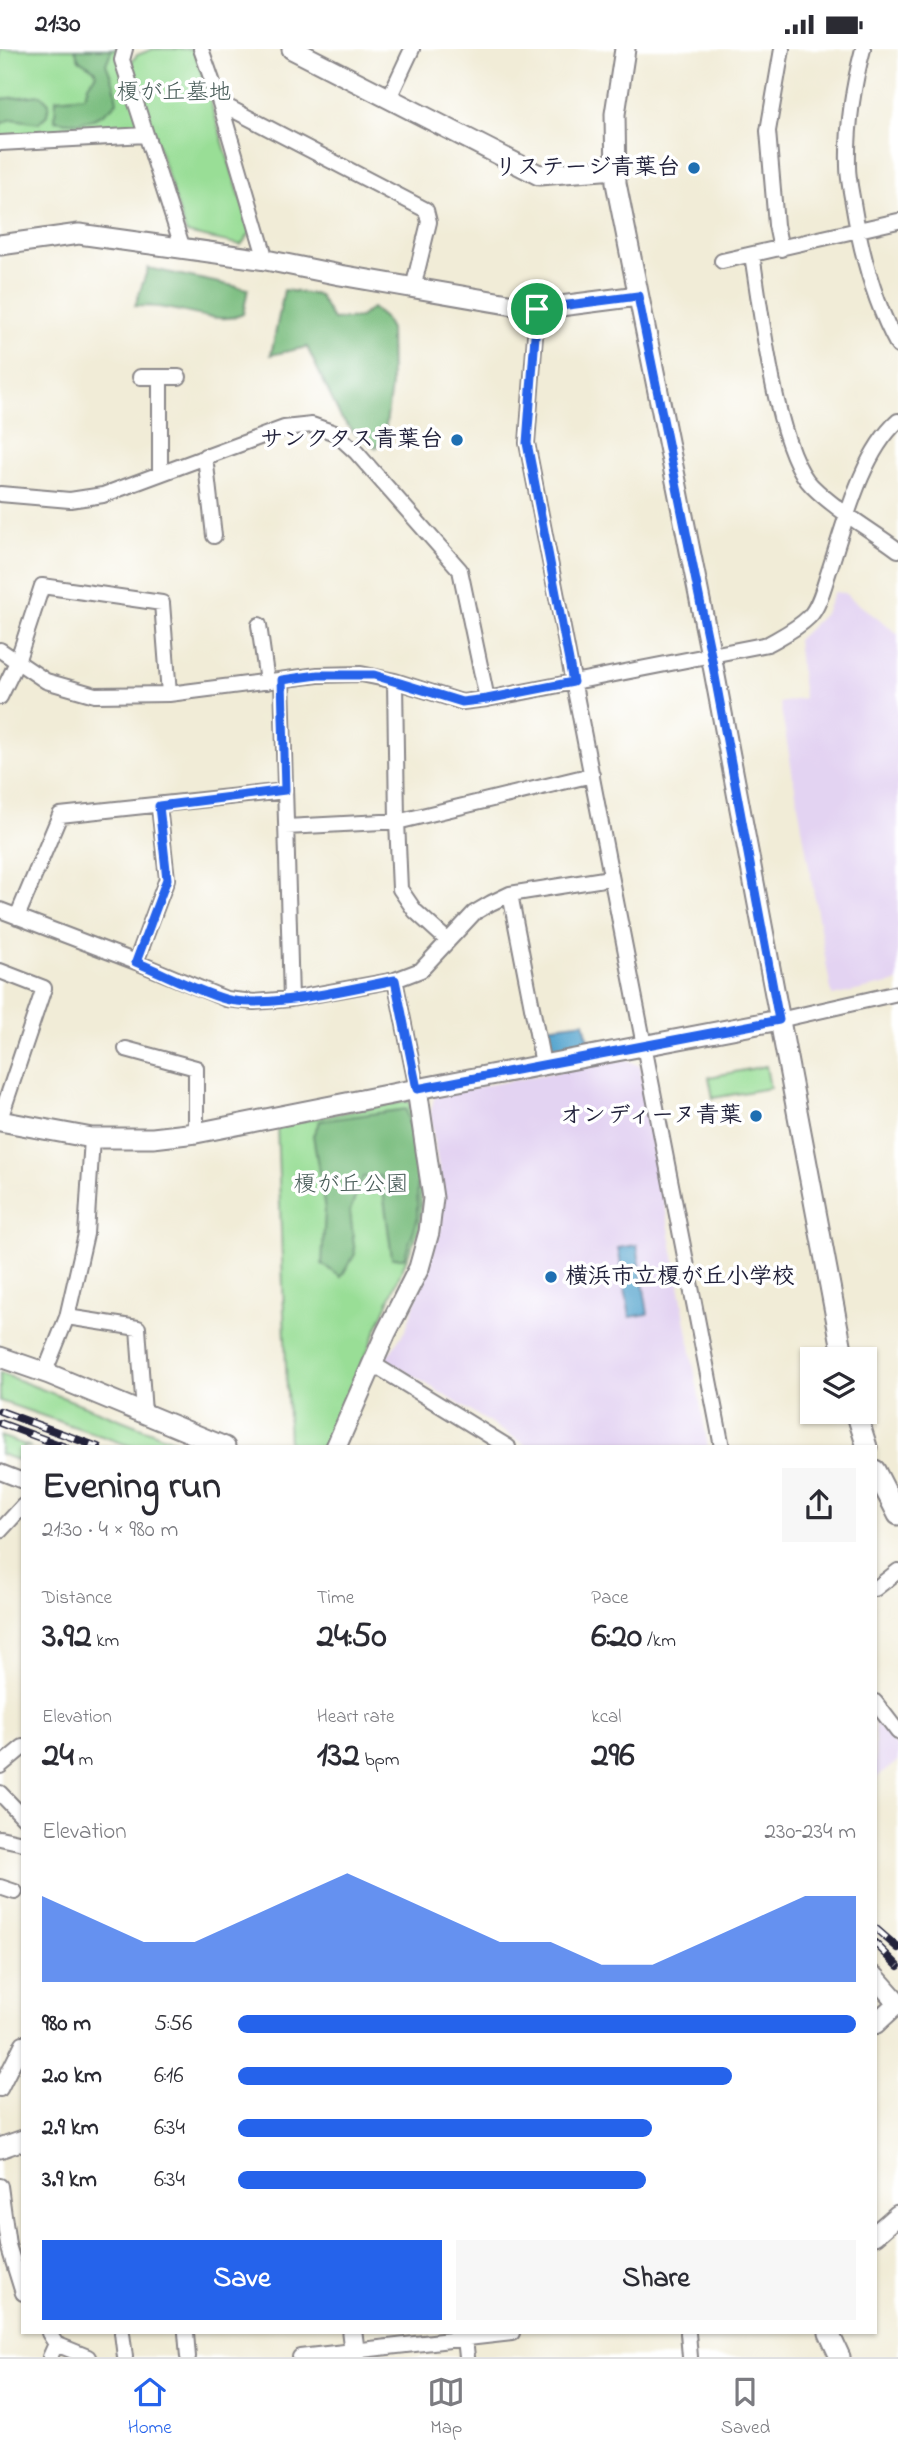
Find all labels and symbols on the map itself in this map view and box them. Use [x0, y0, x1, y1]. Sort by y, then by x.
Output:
park label: 榎が丘墓地 [117, 77, 232, 110]
place label: リステージ青葉台 [494, 152, 680, 185]
marker: リステージ青葉台 [686, 160, 702, 176]
pin [507, 279, 567, 339]
place label: サンクタス青葉台 [260, 424, 443, 457]
marker: サンクタス青葉台 [449, 432, 465, 448]
place label: オンディーヌ青葉 [560, 1100, 742, 1133]
marker: オンディーヌ青葉 [748, 1108, 764, 1124]
park label: 榎が丘公園 [294, 1169, 409, 1202]
place label: 横浜市立榎が丘小学校 [565, 1261, 795, 1294]
marker: 横浜市立榎が丘小学校 [543, 1269, 559, 1285]

